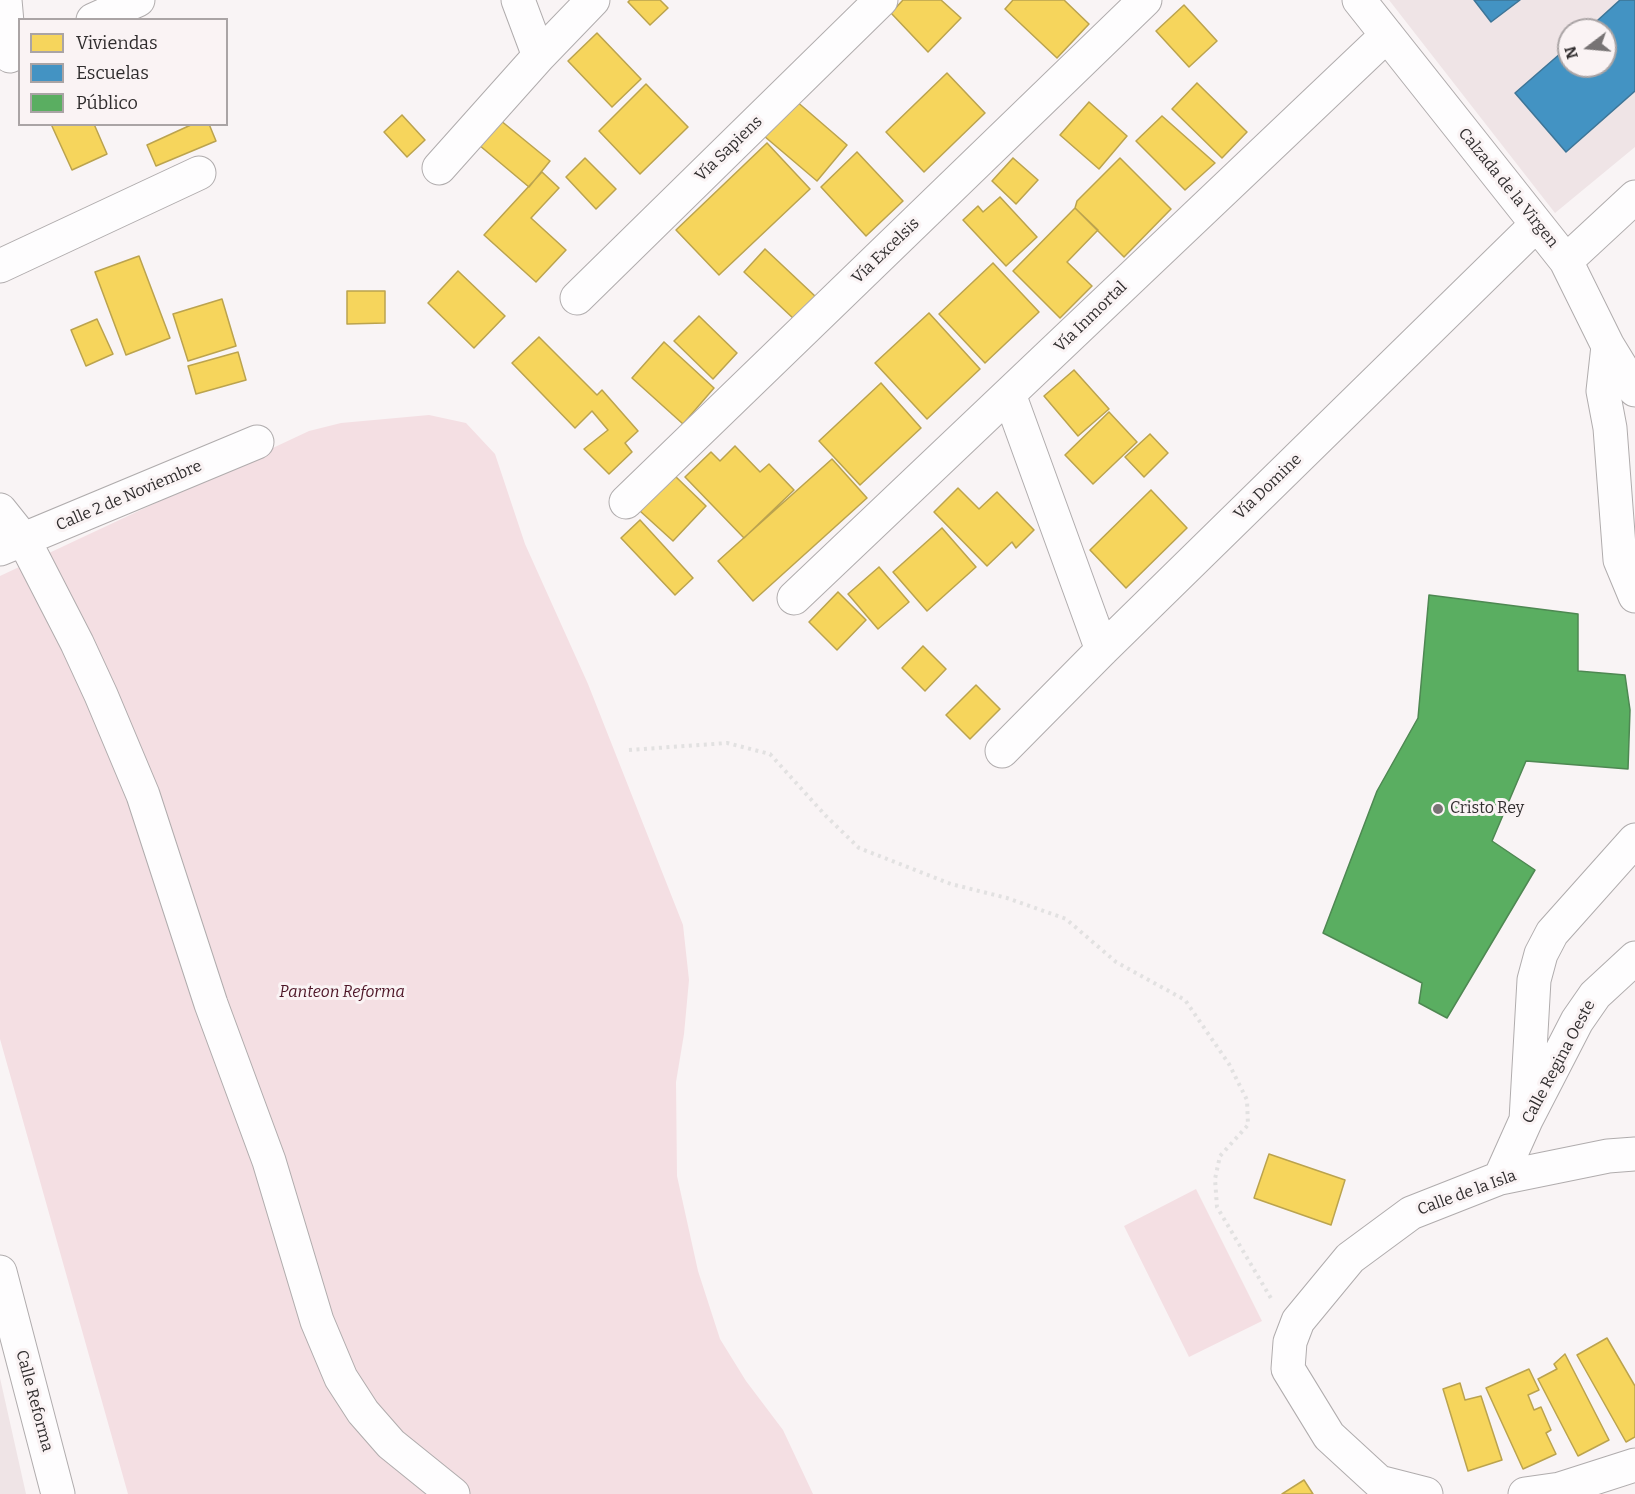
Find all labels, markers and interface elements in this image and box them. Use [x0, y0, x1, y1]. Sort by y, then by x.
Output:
legend [18, 18, 228, 126]
north arrow [1557, 18, 1617, 78]
text: Viviendas [76, 32, 158, 54]
text: N [1560, 44, 1582, 61]
text: Escuelas [76, 62, 149, 84]
text: Público [76, 92, 138, 114]
street label: Vía Sapiens [691, 112, 767, 186]
street label: Calzada de la Virgen [1454, 124, 1562, 252]
street label: Vía Excelsis [848, 214, 924, 288]
street label: Vía Inmortal [1051, 278, 1131, 356]
street label: Vía Domine [1230, 450, 1306, 524]
street label: Calle 2 de Noviembre [53, 457, 205, 535]
place label: Cristo Rey [1450, 799, 1524, 819]
marker: Cristo Rey [1431, 802, 1445, 816]
park label: Panteon Reforma [279, 983, 405, 1003]
street label: Calle Regina Oeste [1518, 997, 1600, 1127]
street label: Calle de la Isla [1415, 1166, 1519, 1220]
street label: Calle Reforma [11, 1348, 57, 1454]

